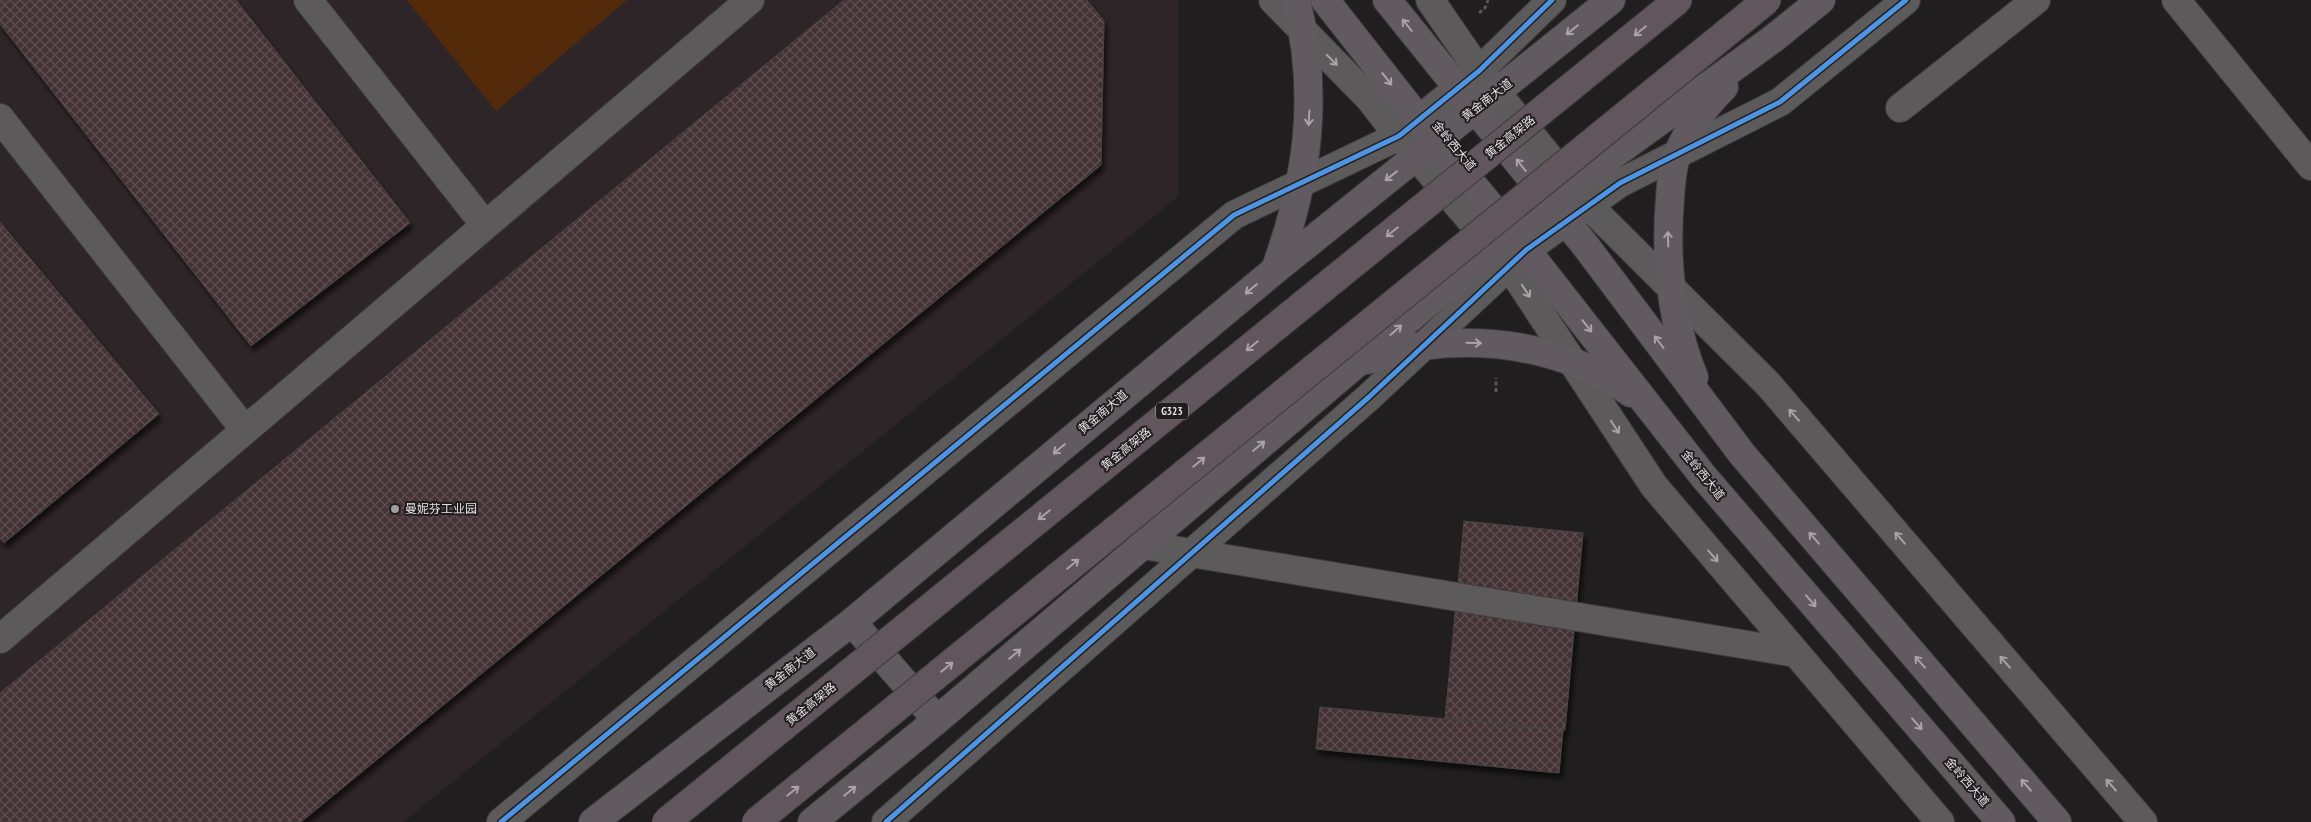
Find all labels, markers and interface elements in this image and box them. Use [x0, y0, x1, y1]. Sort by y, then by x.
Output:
one-way arrow [1402, 19, 1413, 32]
one-way arrow [1566, 24, 1579, 35]
one-way arrow [1634, 25, 1647, 36]
one-way arrow [1326, 54, 1338, 66]
one-way arrow [1382, 73, 1393, 86]
street label: 黄金南大道 [1458, 75, 1515, 124]
one-way arrow [1304, 109, 1314, 125]
street label: 黄金高架路 [1482, 112, 1538, 161]
street label: 金岭西大道 [1429, 118, 1479, 173]
one-way arrow [1515, 158, 1526, 171]
one-way arrow [1384, 171, 1398, 181]
one-way arrow [1386, 227, 1399, 238]
one-way arrow [1663, 231, 1672, 247]
one-way arrow [1245, 283, 1258, 295]
one-way arrow [1521, 284, 1531, 298]
one-way arrow [1581, 319, 1592, 332]
one-way arrow [1390, 324, 1403, 335]
one-way arrow [1654, 335, 1664, 349]
one-way arrow [1466, 338, 1482, 347]
one-way arrow [1246, 340, 1259, 351]
street label: 黄金南大道 [1075, 387, 1130, 437]
road number: G323 [1156, 402, 1188, 420]
one-way arrow [1788, 408, 1800, 421]
one-way arrow [1610, 420, 1620, 434]
street label: 黄金高架路 [1098, 424, 1154, 473]
one-way arrow [1252, 441, 1265, 452]
one-way arrow [1053, 443, 1066, 455]
street label: 金岭西大道 [1679, 447, 1728, 503]
one-way arrow [1192, 456, 1205, 467]
place label: 曼妮芬工业园 [405, 501, 477, 516]
marker: 曼妮芬工业园 [389, 503, 401, 515]
one-way arrow [1038, 509, 1051, 520]
one-way arrow [1809, 532, 1820, 545]
one-way arrow [1894, 532, 1905, 545]
one-way arrow [1708, 550, 1719, 563]
one-way arrow [1066, 559, 1079, 570]
one-way arrow [1805, 595, 1817, 608]
street label: 黄金南大道 [761, 644, 818, 693]
one-way arrow [1009, 648, 1022, 659]
one-way arrow [1914, 655, 1926, 668]
one-way arrow [2000, 655, 2011, 668]
one-way arrow [940, 661, 953, 672]
street label: 黄金高架路 [783, 679, 839, 728]
one-way arrow [1911, 718, 1923, 731]
street label: 金岭西大道 [1942, 754, 1993, 809]
one-way arrow [2020, 779, 2031, 792]
one-way arrow [2106, 779, 2117, 792]
one-way arrow [787, 786, 800, 797]
one-way arrow [843, 786, 856, 797]

